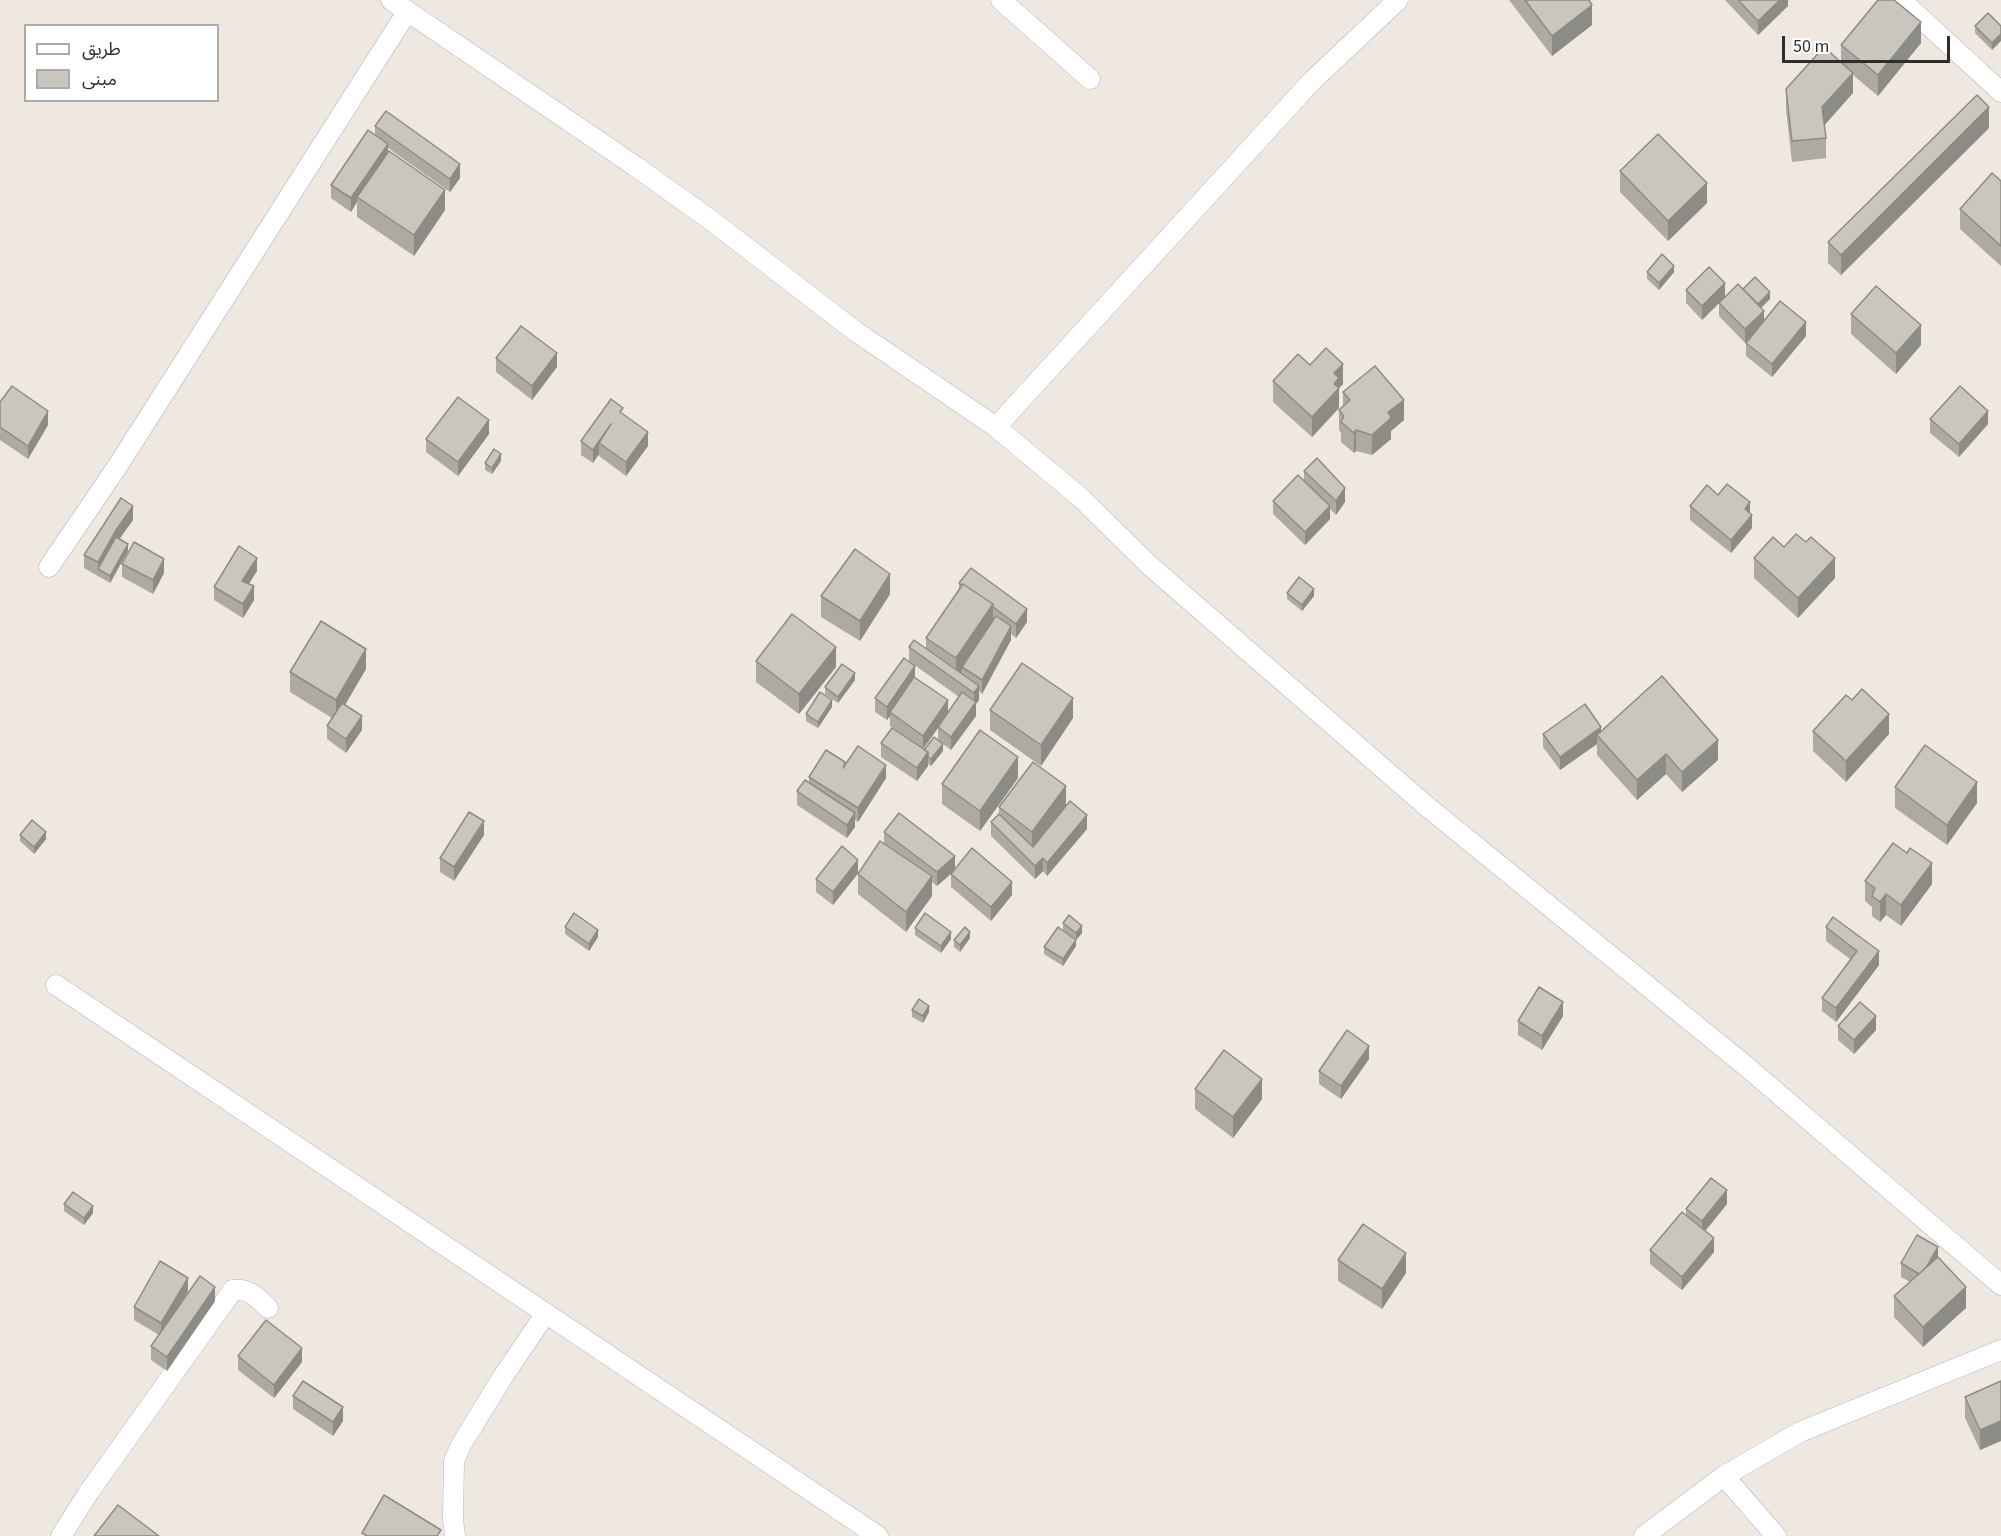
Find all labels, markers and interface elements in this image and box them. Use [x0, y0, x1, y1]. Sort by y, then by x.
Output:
legend [24, 24, 219, 102]
scale bar [1785, 24, 1953, 62]
text: 50 m [1793, 34, 1829, 59]
text: طريق [82, 37, 121, 62]
text: مبنى [82, 67, 117, 92]

